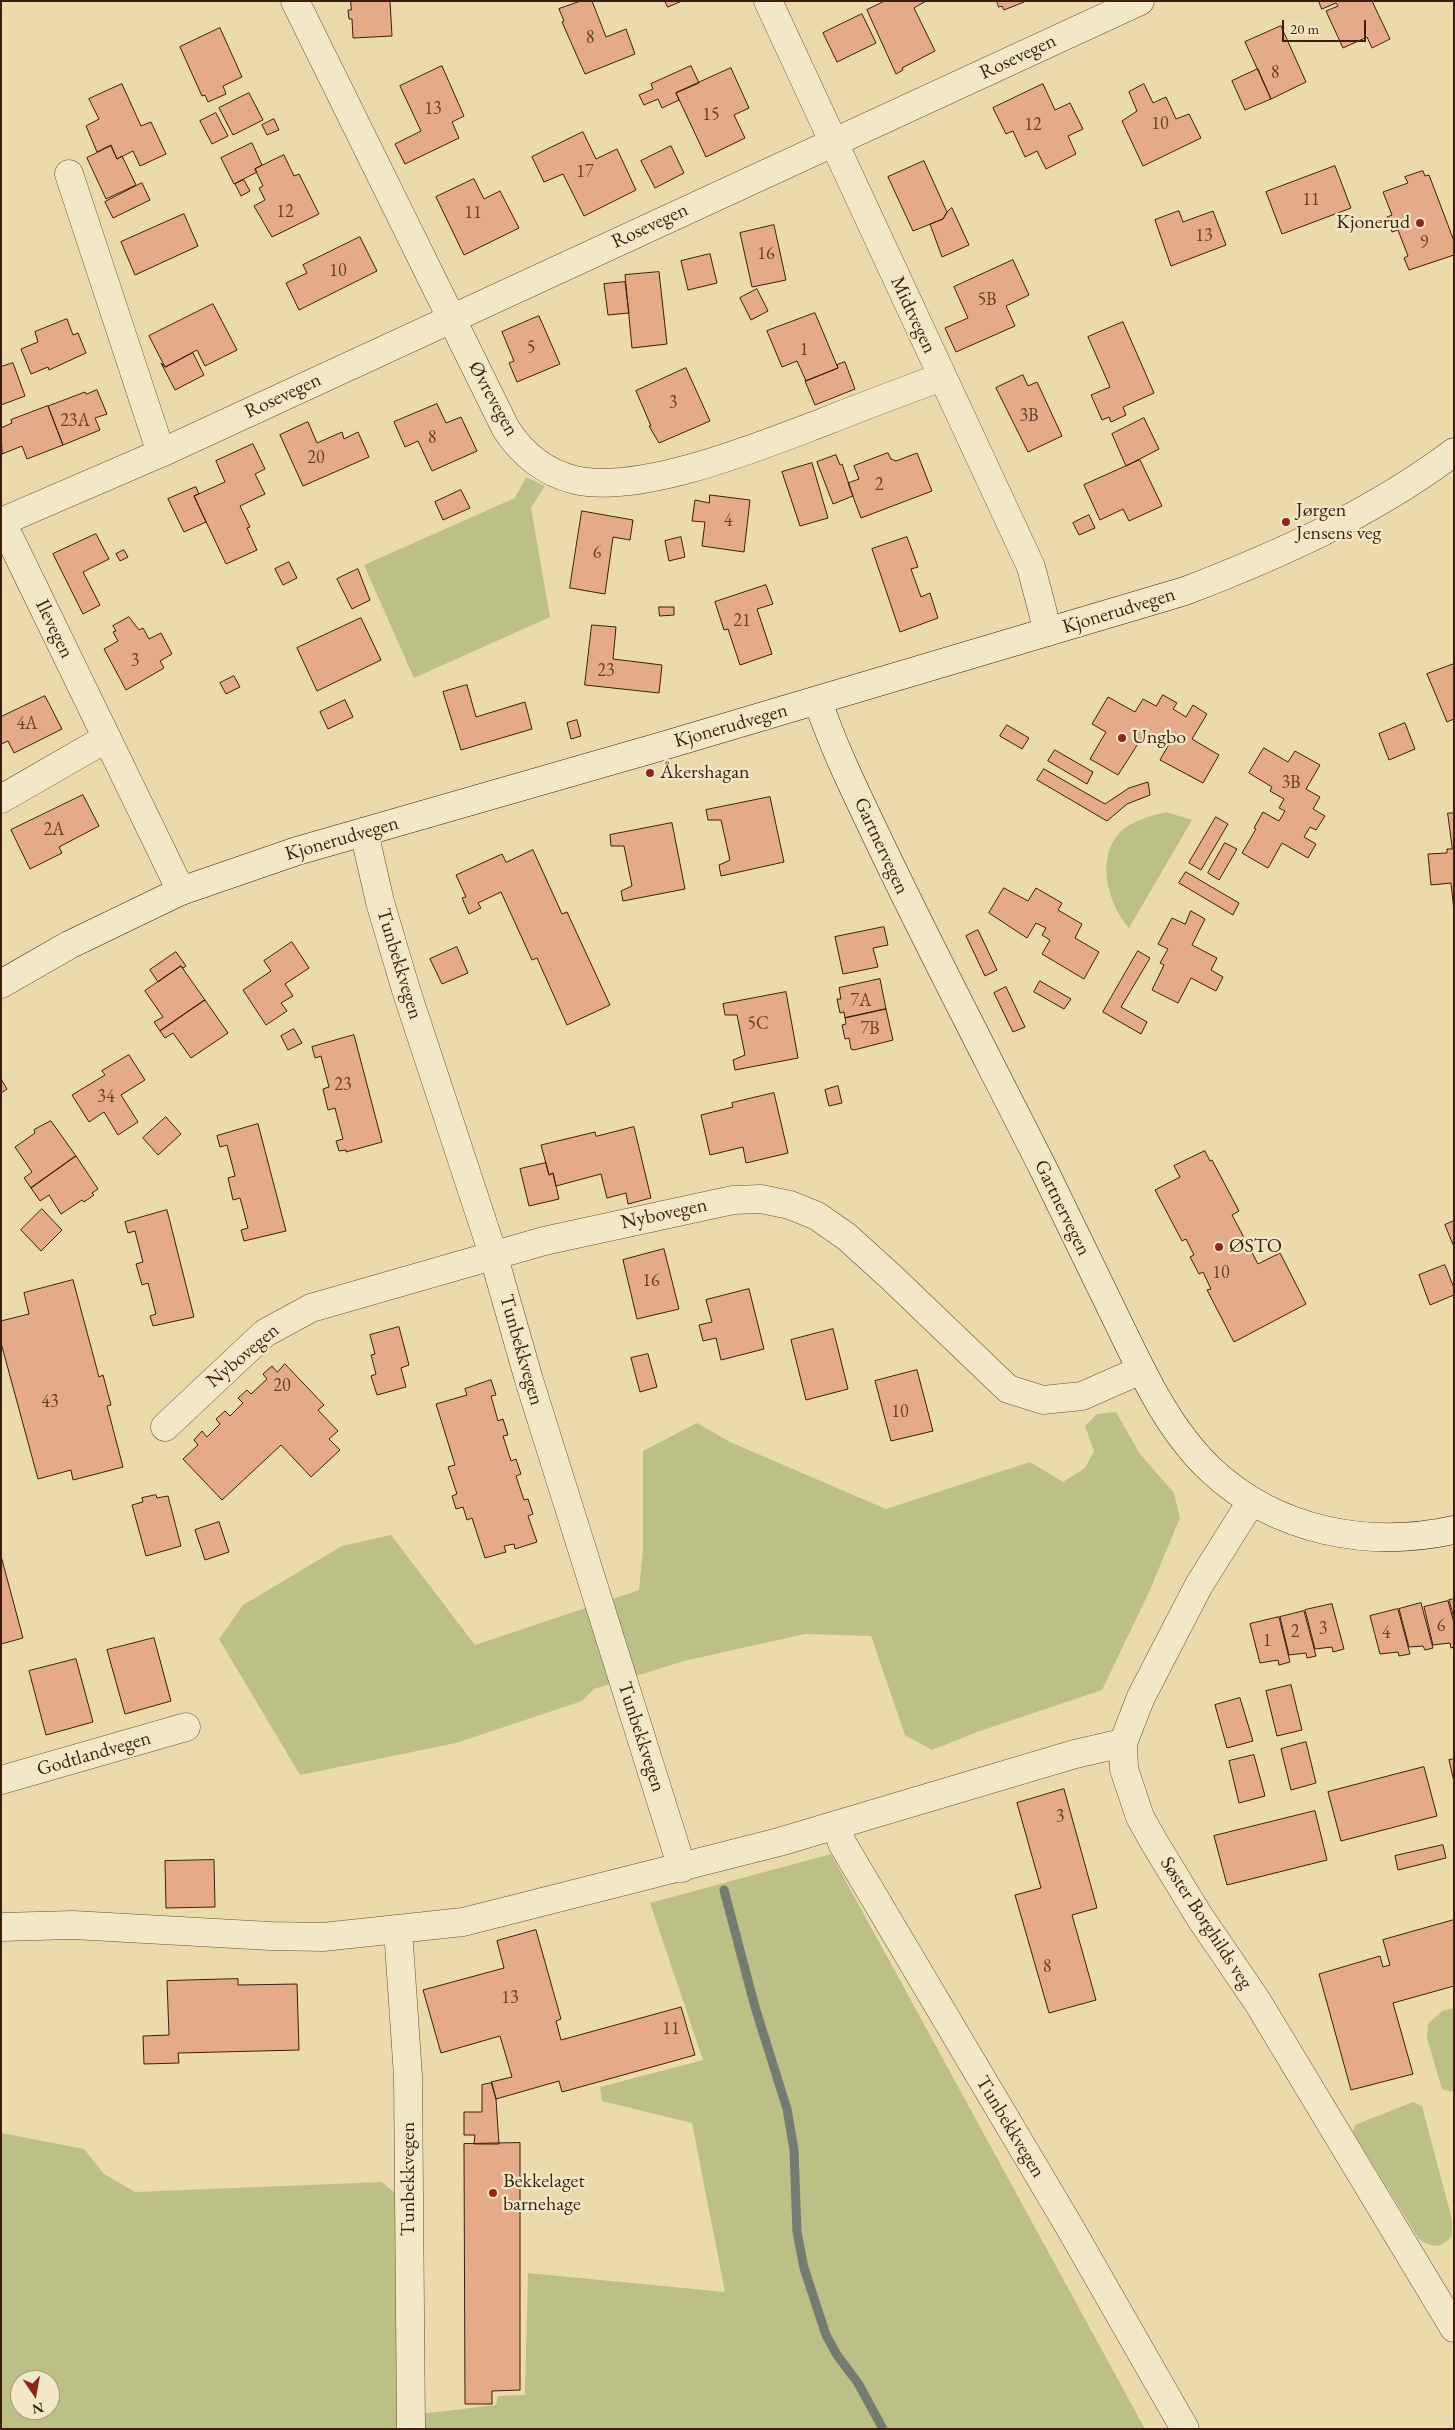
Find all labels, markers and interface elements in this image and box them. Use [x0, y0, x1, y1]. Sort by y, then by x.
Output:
scale bar [1285, 10, 1369, 42]
text: 20 m [1290, 19, 1319, 38]
house number: 8 [586, 27, 594, 49]
street label: Rosevegen [976, 29, 1060, 85]
house number: 8 [1271, 62, 1279, 84]
house number: 13 [424, 98, 442, 120]
house number: 15 [702, 104, 720, 126]
house number: 10 [1151, 113, 1169, 135]
house number: 12 [1024, 114, 1042, 136]
house number: 17 [576, 161, 594, 183]
house number: 11 [1302, 189, 1320, 211]
street label: Rosevegen [608, 198, 692, 254]
house number: 12 [276, 201, 294, 223]
house number: 11 [464, 202, 482, 224]
place label: Kjonerud [1336, 211, 1410, 235]
marker: Kjonerud [1414, 217, 1426, 229]
house number: 13 [1195, 225, 1213, 247]
house number: 9 [1420, 232, 1428, 254]
house number: 16 [757, 243, 775, 265]
house number: 10 [329, 260, 347, 282]
street label: Midtvegen [885, 273, 941, 357]
house number: 5B [977, 289, 997, 311]
house number: 5 [527, 337, 535, 359]
house number: 1 [800, 339, 808, 361]
street label: Øvrevegen [463, 357, 523, 441]
street label: Rosevegen [241, 368, 325, 424]
house number: 3 [669, 392, 677, 414]
house number: 3B [1019, 405, 1039, 427]
house number: 23A [60, 410, 90, 432]
house number: 8 [428, 427, 436, 449]
house number: 20 [307, 447, 325, 469]
house number: 2 [875, 474, 883, 496]
place label: Jørgen Jensens veg [1296, 499, 1381, 546]
house number: 4 [724, 510, 732, 532]
marker: Jørgen Jensens veg [1280, 516, 1292, 528]
house number: 6 [593, 542, 601, 564]
street label: Kjonerudvegen [1060, 582, 1178, 640]
street label: Ilevegen [30, 596, 78, 662]
house number: 21 [733, 610, 751, 632]
house number: 3 [131, 650, 139, 672]
house number: 23 [597, 660, 615, 682]
street label: Kjonerudvegen [672, 698, 790, 754]
house number: 4A [16, 713, 38, 735]
place label: Ungbo [1132, 726, 1186, 750]
marker: Ungbo [1116, 732, 1128, 744]
place label: Åkershagan [660, 761, 750, 785]
marker: Åkershagan [644, 767, 656, 779]
house number: 3B [1281, 772, 1301, 794]
street label: Gartnervegen [848, 794, 914, 898]
street label: Kjonerudvegen [283, 811, 401, 867]
house number: 2A [43, 819, 65, 841]
street label: Tunbekkvegen [371, 906, 427, 1022]
house number: 7A [850, 990, 872, 1012]
house number: 5C [747, 1013, 769, 1035]
house number: 7B [860, 1018, 880, 1040]
house number: 23 [334, 1074, 352, 1096]
house number: 34 [97, 1086, 115, 1108]
street label: Gartnervegen [1028, 1156, 1096, 1260]
street label: Nybovegen [619, 1193, 709, 1235]
place label: ØSTO [1229, 1235, 1282, 1259]
marker: ØSTO [1213, 1241, 1225, 1253]
house number: 10 [1212, 1262, 1230, 1284]
house number: 16 [642, 1270, 660, 1292]
street label: Tunbekkvegen [494, 1292, 548, 1408]
street label: Nybovegen [202, 1319, 284, 1393]
house number: 20 [273, 1375, 291, 1397]
house number: 43 [41, 1391, 59, 1413]
house number: 10 [891, 1401, 909, 1423]
house number: 6 [1437, 1615, 1445, 1637]
house number: 3 [1319, 1618, 1327, 1640]
house number: 2 [1291, 1621, 1299, 1643]
house number: 4 [1382, 1622, 1390, 1644]
house number: 1 [1263, 1630, 1271, 1652]
street label: Tunbekkvegen [612, 1679, 670, 1795]
street label: Godtlandvegen [34, 1726, 154, 1782]
house number: 3 [1056, 1806, 1064, 1828]
street label: Søster Borghilds veg [1154, 1852, 1258, 1994]
house number: 8 [1043, 1956, 1051, 1978]
house number: 13 [501, 1987, 519, 2009]
house number: 11 [662, 2018, 680, 2040]
street label: Tunbekkvegen [970, 2072, 1050, 2182]
street label: Tunbekkvegen [397, 2122, 421, 2236]
place label: Bekkelaget barnehage [503, 2170, 585, 2217]
marker: Bekkelaget barnehage [487, 2187, 499, 2199]
north arrow [10, 2370, 60, 2420]
text: N [31, 2399, 45, 2419]

